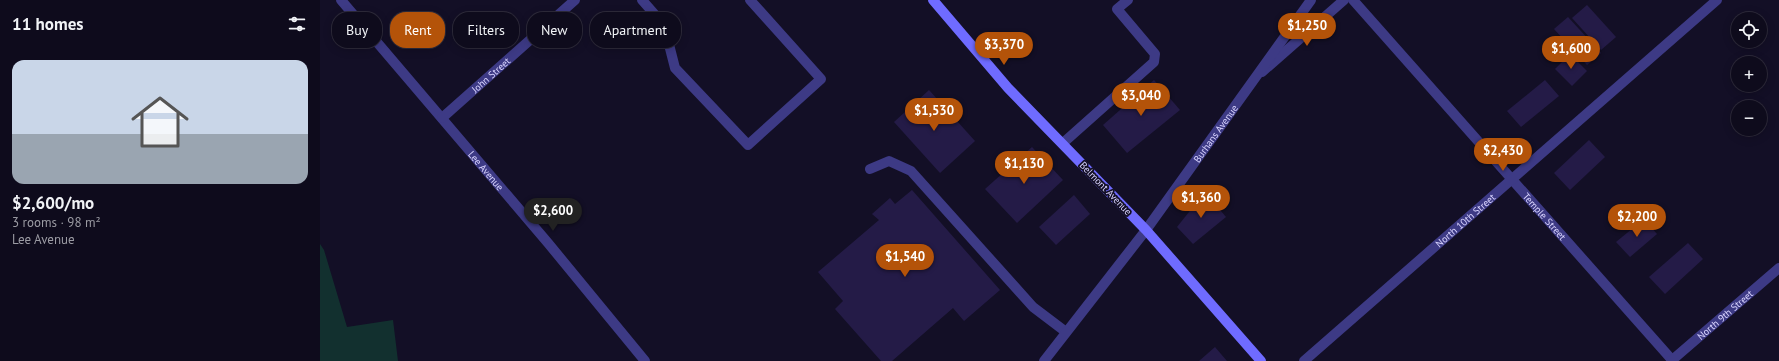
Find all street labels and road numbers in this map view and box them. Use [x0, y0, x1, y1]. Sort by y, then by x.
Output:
street label: John Street [468, 54, 513, 97]
street label: Burhans Avenue [1191, 102, 1241, 165]
street label: Lee Avenue [465, 148, 506, 193]
street label: Belmont Avenue [1077, 159, 1135, 218]
street label: North 10th Street [1433, 190, 1499, 250]
street label: Temple Street [1520, 190, 1569, 244]
street label: North 9th Street [1694, 287, 1756, 343]

